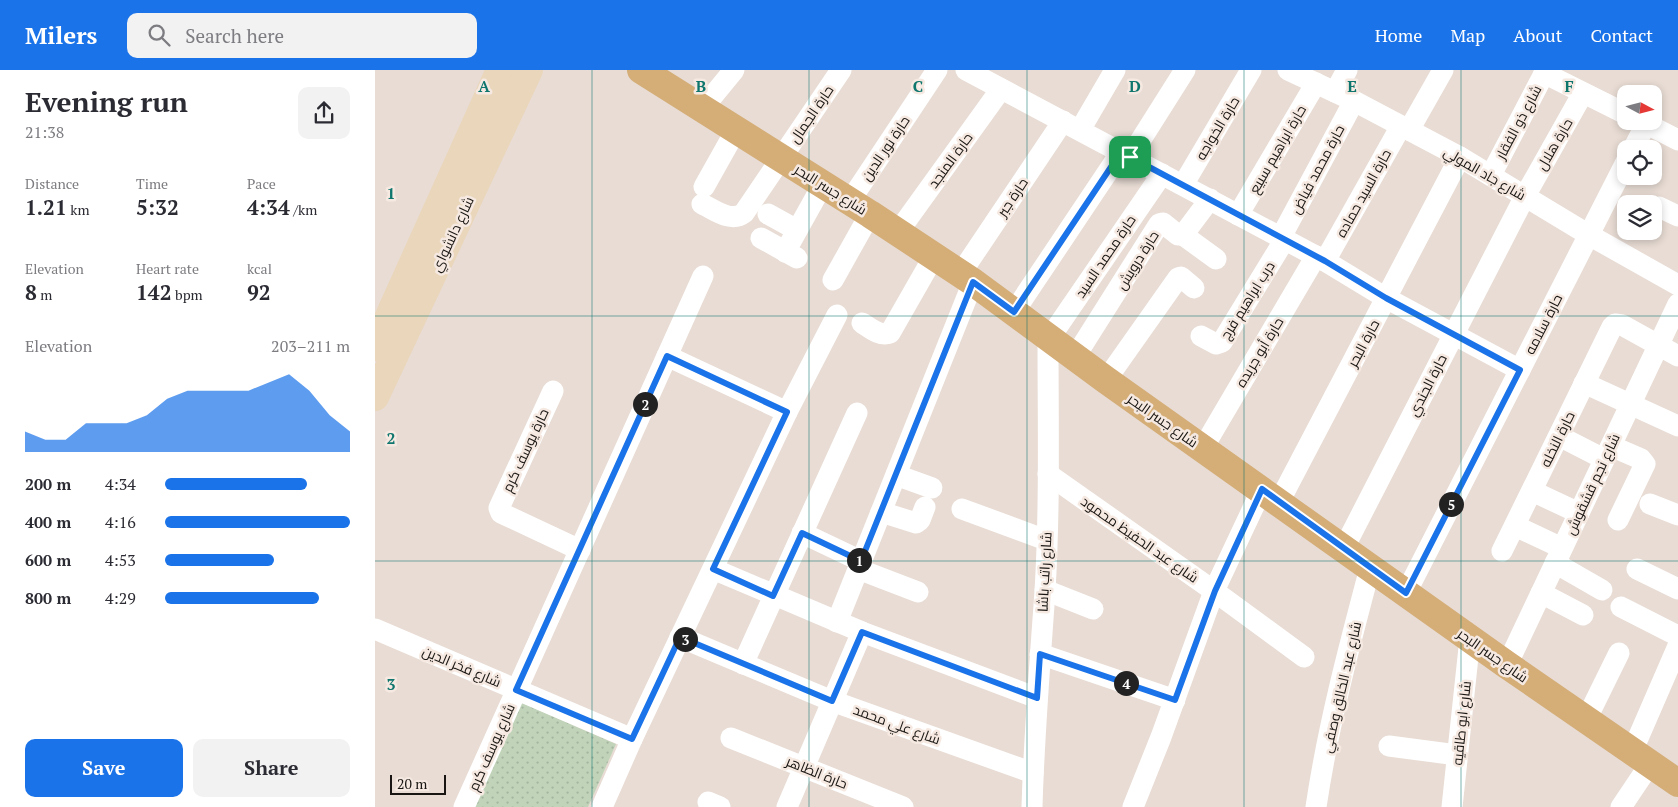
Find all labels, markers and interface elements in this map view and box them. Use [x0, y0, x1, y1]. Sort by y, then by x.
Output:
search box [127, 13, 477, 58]
text: Milers [25, 19, 97, 51]
icon: search [145, 21, 173, 49]
text: Search here [185, 23, 284, 48]
text: Home [1375, 23, 1422, 47]
text: Map [1450, 23, 1485, 47]
text: About [1513, 23, 1562, 47]
text: Contact [1590, 23, 1653, 47]
text: A [478, 75, 490, 97]
text: B [696, 75, 706, 97]
text: C [913, 75, 923, 97]
text: D [1129, 75, 1141, 97]
text: E [1347, 75, 1357, 97]
text: F [1564, 75, 1574, 97]
street label: حارة الجمال [785, 81, 837, 147]
street label: شارع ذو الفقار [1490, 81, 1546, 163]
text: Evening run [25, 83, 188, 120]
north arrow [1617, 85, 1663, 130]
map controls [1617, 85, 1662, 240]
button: share [298, 87, 350, 139]
street label: حارة الخواجه [1191, 93, 1243, 163]
street label: حارة ابراهيم سبيع [1244, 101, 1311, 197]
street label: حارة نور الدين [856, 112, 914, 184]
street label: حارة هلال [1532, 115, 1576, 173]
text: 21:38 [25, 121, 64, 143]
street label: حارة محمد فياض [1286, 121, 1348, 217]
street label: حارة المنجد [923, 128, 977, 192]
pin [1109, 136, 1151, 178]
button: locate [1617, 140, 1662, 185]
street label: شارع جاد المولي [1439, 142, 1530, 207]
icon: arrive [1116, 143, 1144, 171]
street label: حارة السيد حماده [1331, 145, 1395, 241]
street label: شارع جسر البحر [790, 159, 871, 219]
text: Distance [25, 174, 79, 193]
text: Time [136, 174, 168, 193]
text: Pace [247, 174, 276, 193]
street label: حارة جبر [991, 174, 1032, 221]
text: 1 [386, 182, 396, 204]
text: 1.21 [25, 193, 67, 221]
text: 5:32 [136, 193, 179, 221]
text: 4:34 [247, 193, 290, 221]
street label: شارع دانشواي [426, 193, 480, 276]
button: layers [1617, 195, 1662, 240]
text: km [67, 200, 90, 219]
text: /km [290, 200, 317, 219]
street label: حارة محمد السيد [1070, 211, 1140, 301]
street label: حارة درويش [1111, 227, 1163, 293]
street label: درب ابراهيم فرج [1215, 257, 1280, 343]
text: Elevation [25, 259, 84, 278]
text: Heart rate [136, 259, 199, 278]
text: kcal [247, 259, 272, 278]
text: 8 [25, 278, 37, 306]
text: 142 [136, 278, 172, 306]
text: 92 [247, 278, 271, 306]
text: m [37, 285, 52, 304]
text: bpm [172, 285, 203, 304]
street label: حارة سلامه [1520, 291, 1566, 357]
street label: حارة أبو جريده [1231, 313, 1287, 391]
street label: حارة البحر [1342, 316, 1383, 371]
text: Elevation [25, 335, 92, 357]
text: 203–211 m [271, 335, 350, 357]
street label: حارة الجندي [1403, 351, 1453, 421]
street label: شارع جسر البحر [1123, 388, 1202, 451]
pin: 2 [633, 392, 657, 416]
text: 2 [642, 395, 649, 414]
street label: حارة يوسف كرم [497, 405, 554, 495]
street label: حارة النخله [1535, 408, 1579, 470]
text: 2 [386, 427, 396, 449]
street label: شارع نجم قشقوش [1560, 430, 1625, 538]
text: 200 m [25, 473, 71, 495]
text: 4:34 [105, 473, 136, 495]
street label: شارع عبد الحفيظ محمود [1078, 491, 1202, 587]
pin: 5 [1439, 492, 1463, 516]
text: 5 [1448, 495, 1455, 514]
text: 400 m [25, 511, 71, 533]
text: 4:16 [105, 511, 136, 533]
street label: شارع راتب باشا [1032, 531, 1056, 613]
pin: 1 [847, 548, 871, 572]
text: 600 m [25, 549, 71, 571]
text: 4:53 [105, 549, 136, 571]
text: 1 [856, 551, 863, 570]
text: 800 m [25, 587, 71, 609]
text: 4:29 [105, 587, 136, 609]
street label: شارع عبد الخالق وصفي [1317, 619, 1368, 755]
street label: شارع جسر البحر [1453, 623, 1532, 686]
pin: 3 [673, 626, 697, 652]
text: 3 [682, 630, 689, 649]
street label: شارع فخر الدين [420, 641, 504, 691]
pin: 4 [1113, 670, 1139, 696]
text: 3 [386, 673, 396, 695]
text: 4 [1123, 674, 1130, 693]
street label: شارع ابو طاقيه [1447, 680, 1475, 766]
street label: شارع علي محمد [850, 699, 943, 751]
street label: شارع يوسف كرم [463, 700, 520, 794]
button: Save [25, 739, 183, 797]
button: Share [193, 739, 350, 797]
street label: حارة الظاهر [782, 751, 851, 793]
scale bar [390, 772, 446, 795]
text: 20 m [397, 774, 427, 793]

